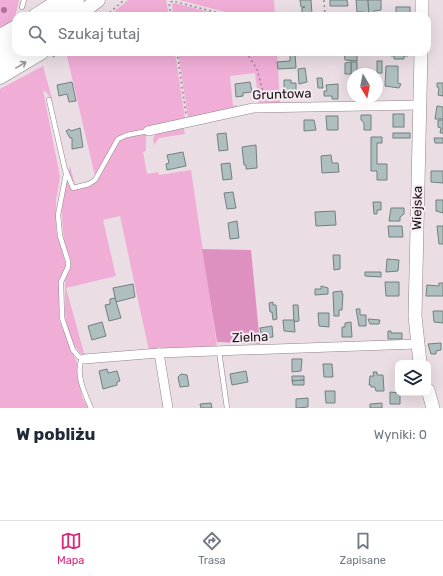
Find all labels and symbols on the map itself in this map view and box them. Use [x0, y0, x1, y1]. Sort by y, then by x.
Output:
one-way arrow [15, 61, 26, 69]
north arrow [347, 68, 383, 104]
street label: Gruntowa [252, 85, 312, 103]
street label: Wiejska [409, 186, 425, 230]
street label: Zielna [232, 329, 268, 345]

